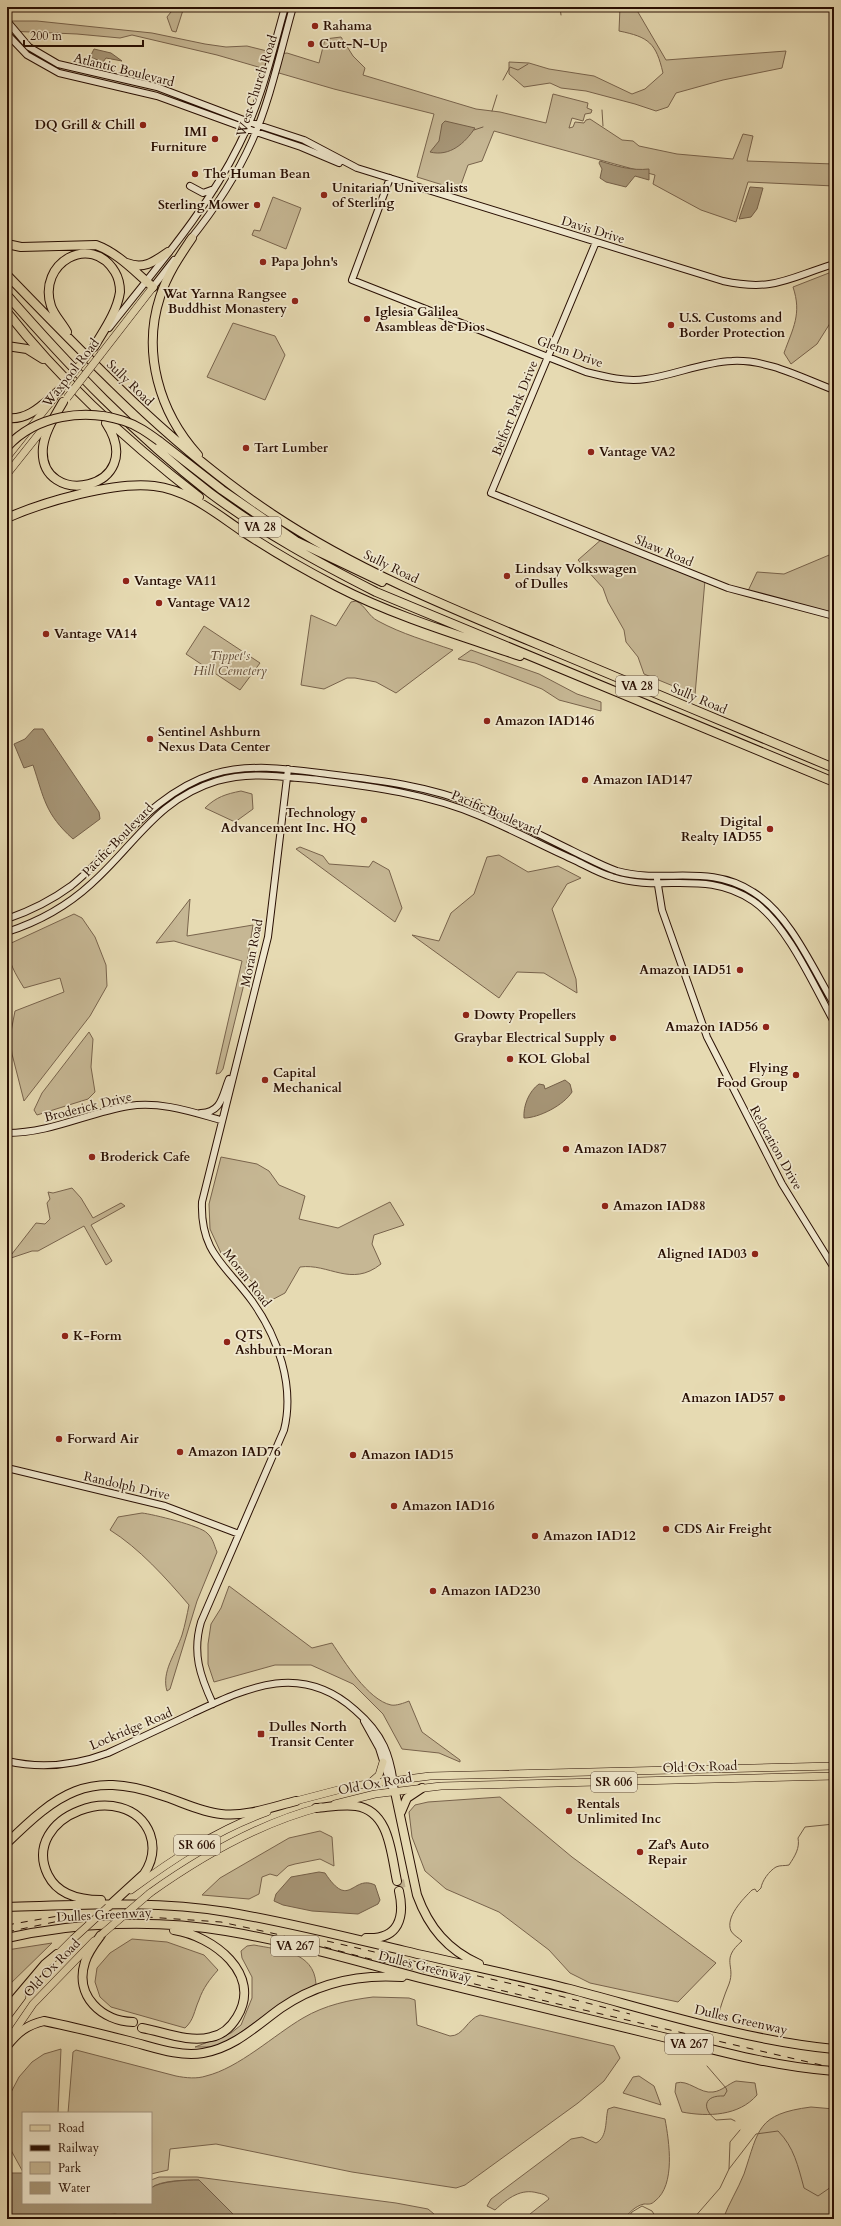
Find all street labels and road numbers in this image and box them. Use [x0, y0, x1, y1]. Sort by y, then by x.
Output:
street label: West Church Road [232, 33, 282, 140]
street label: Atlantic Boulevard [72, 49, 176, 91]
street label: Davis Drive [559, 212, 627, 248]
street label: Glenn Drive [534, 332, 606, 372]
street label: Waxpool Road [38, 335, 104, 412]
street label: Sully Road [102, 356, 158, 410]
street label: Belfort Park Drive [488, 358, 542, 458]
road number: VA 28 [239, 517, 281, 537]
street label: Shaw Road [632, 531, 696, 571]
street label: Sully Road [360, 546, 422, 588]
road number: VA 28 [616, 676, 658, 696]
street label: Sully Road [668, 679, 730, 719]
street label: Pacific Boulevard [448, 786, 544, 840]
street label: Pacific Boulevard [78, 799, 158, 881]
street label: Moran Road [237, 917, 267, 989]
street label: Broderick Drive [42, 1087, 134, 1127]
street label: Relocation Drive [745, 1103, 807, 1194]
street label: Moran Road [219, 1245, 275, 1311]
street label: Randolph Drive [82, 1467, 172, 1505]
street label: Lockridge Road [87, 1703, 175, 1755]
street label: Old Ox Road [662, 1757, 738, 1777]
street label: Old Ox Road [337, 1769, 413, 1799]
road number: SR 606 [591, 1772, 637, 1792]
road number: SR 606 [174, 1835, 220, 1855]
street label: Dulles Greenway [56, 1904, 152, 1926]
street label: Old Ox Road [20, 1935, 84, 2001]
road number: VA 267 [271, 1936, 319, 1956]
street label: Dulles Greenway [377, 1947, 473, 1987]
street label: Dulles Greenway [693, 2001, 790, 2040]
road number: VA 267 [665, 2034, 713, 2054]

